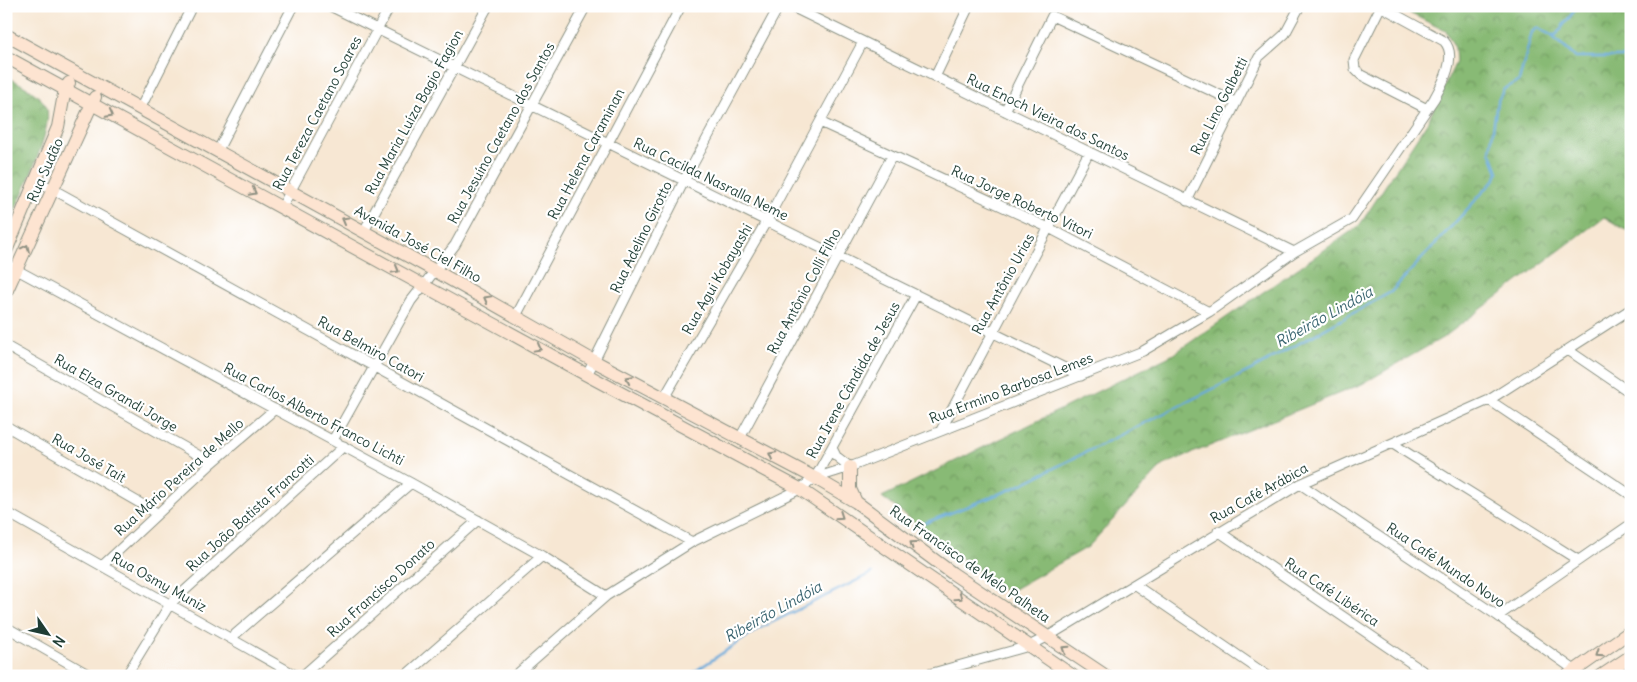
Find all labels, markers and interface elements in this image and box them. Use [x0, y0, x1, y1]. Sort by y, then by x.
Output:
street label: Rua Maria Luíza Bagio Fagion [361, 26, 467, 198]
street label: Rua Tereza Caetano Soares [269, 33, 365, 193]
street label: Rua Jesuíno Caetano dos Santos [443, 39, 559, 227]
street label: Rua Lino Galbetti [1187, 54, 1251, 158]
street label: Rua Enoch Vieira dos Santos [964, 70, 1132, 164]
street label: Rua Helena Caraminan [544, 85, 628, 223]
one-way arrow [105, 108, 114, 118]
street label: Rua Cacilda Nasralla Neme [631, 134, 791, 224]
street label: Rua Sudão [23, 135, 67, 205]
street label: Rua Jorge Roberto Vitori [948, 161, 1096, 243]
street label: Rua Adelino Girotto [606, 178, 676, 296]
one-way arrow [248, 186, 257, 196]
street label: Avenida José Ciel Filho [351, 202, 485, 287]
one-way arrow [341, 217, 350, 227]
street label: Rua Agui Kobayashi [678, 220, 756, 338]
street label: Rua Antônio Colli Filho [763, 225, 845, 357]
street label: Rua Antônio Urias [968, 230, 1038, 338]
one-way arrow [20, 244, 31, 253]
one-way arrow [390, 264, 399, 274]
water label: Ribeirão Lindóia [1272, 281, 1377, 351]
one-way arrow [483, 296, 492, 306]
street label: Rua Irene Cândida de Jesus [802, 298, 904, 462]
street label: Rua Belmiro Catori [315, 312, 427, 386]
one-way arrow [533, 342, 542, 352]
street label: Rua Ermino Barbosa Lemes [927, 348, 1095, 428]
street label: Rua Elza Grandi Jorge [51, 350, 181, 436]
street label: Rua Carlos Alberto Franco Lichti [221, 359, 407, 469]
one-way arrow [625, 375, 634, 385]
street label: Rua Mário Pereira de Mello [111, 414, 247, 540]
street label: Rua José Tait [49, 430, 130, 487]
street label: Rua João Batista Francotti [182, 451, 318, 575]
one-way arrow [768, 451, 777, 461]
street label: Rua Café Arábica [1207, 459, 1311, 527]
street label: Rua Francisco de Melo Palheta [886, 502, 1054, 626]
one-way arrow [834, 510, 844, 519]
street label: Rua Café Mundo Novo [1383, 519, 1509, 612]
street label: Rua Francisco Donato [323, 535, 439, 641]
one-way arrow [909, 541, 919, 550]
street label: Rua Osmy Muniz [108, 548, 210, 616]
street label: Rua Café Libérica [1281, 554, 1383, 630]
water label: Ribeirão Lindóia [721, 576, 826, 646]
one-way arrow [953, 591, 963, 600]
north arrow [22, 610, 72, 660]
text: N [49, 632, 69, 650]
one-way arrow [1062, 646, 1071, 655]
one-way arrow [1595, 648, 1605, 657]

